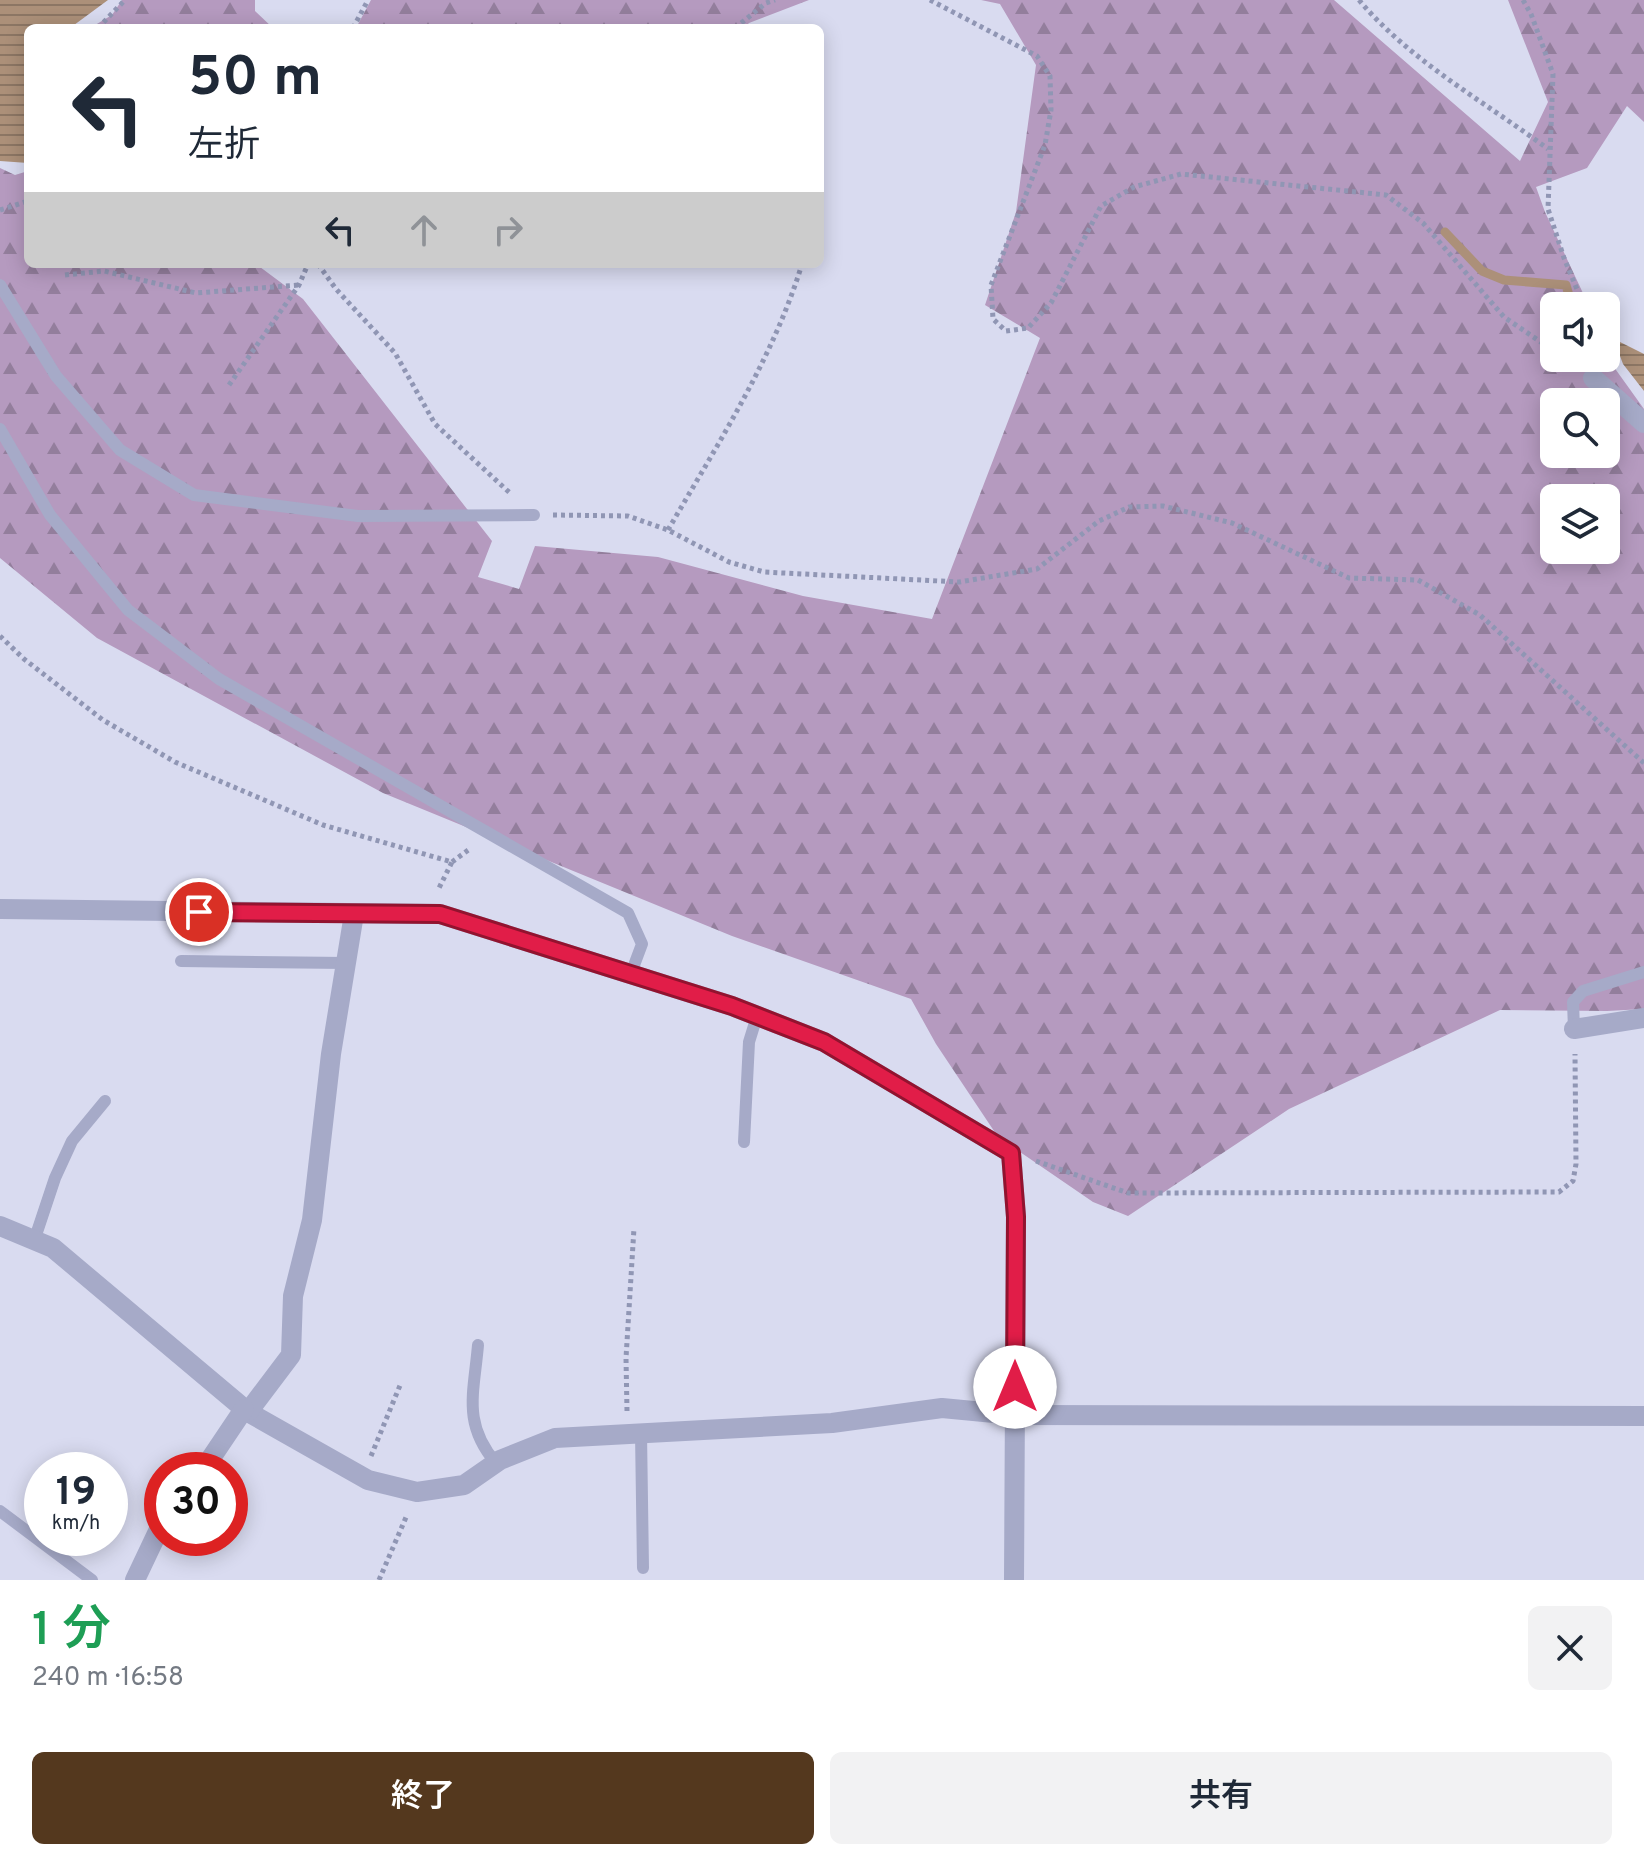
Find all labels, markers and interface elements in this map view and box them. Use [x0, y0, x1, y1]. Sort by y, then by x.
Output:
text: 50 m [188, 45, 322, 115]
icon: left [56, 56, 160, 160]
text: 左折 [188, 124, 260, 170]
icon: left [318, 208, 362, 252]
icon: ahead [402, 208, 446, 252]
icon: right [486, 208, 530, 252]
map controls [1540, 292, 1620, 564]
button: sound [1540, 292, 1620, 372]
button: search [1540, 388, 1620, 468]
button: layers [1540, 484, 1620, 564]
pin [165, 878, 233, 946]
icon: arrive [177, 890, 221, 934]
position arrow [973, 1345, 1057, 1429]
speed limit sign: 30 [144, 1452, 248, 1556]
text: 19 [56, 1469, 96, 1519]
text: km/h [52, 1511, 100, 1537]
text: 1 分 [32, 1602, 111, 1662]
button: close [1528, 1606, 1612, 1690]
text: 240 m · 16:58 [32, 1662, 184, 1695]
button: 終了 [32, 1752, 814, 1844]
button: 共有 [830, 1752, 1612, 1844]

